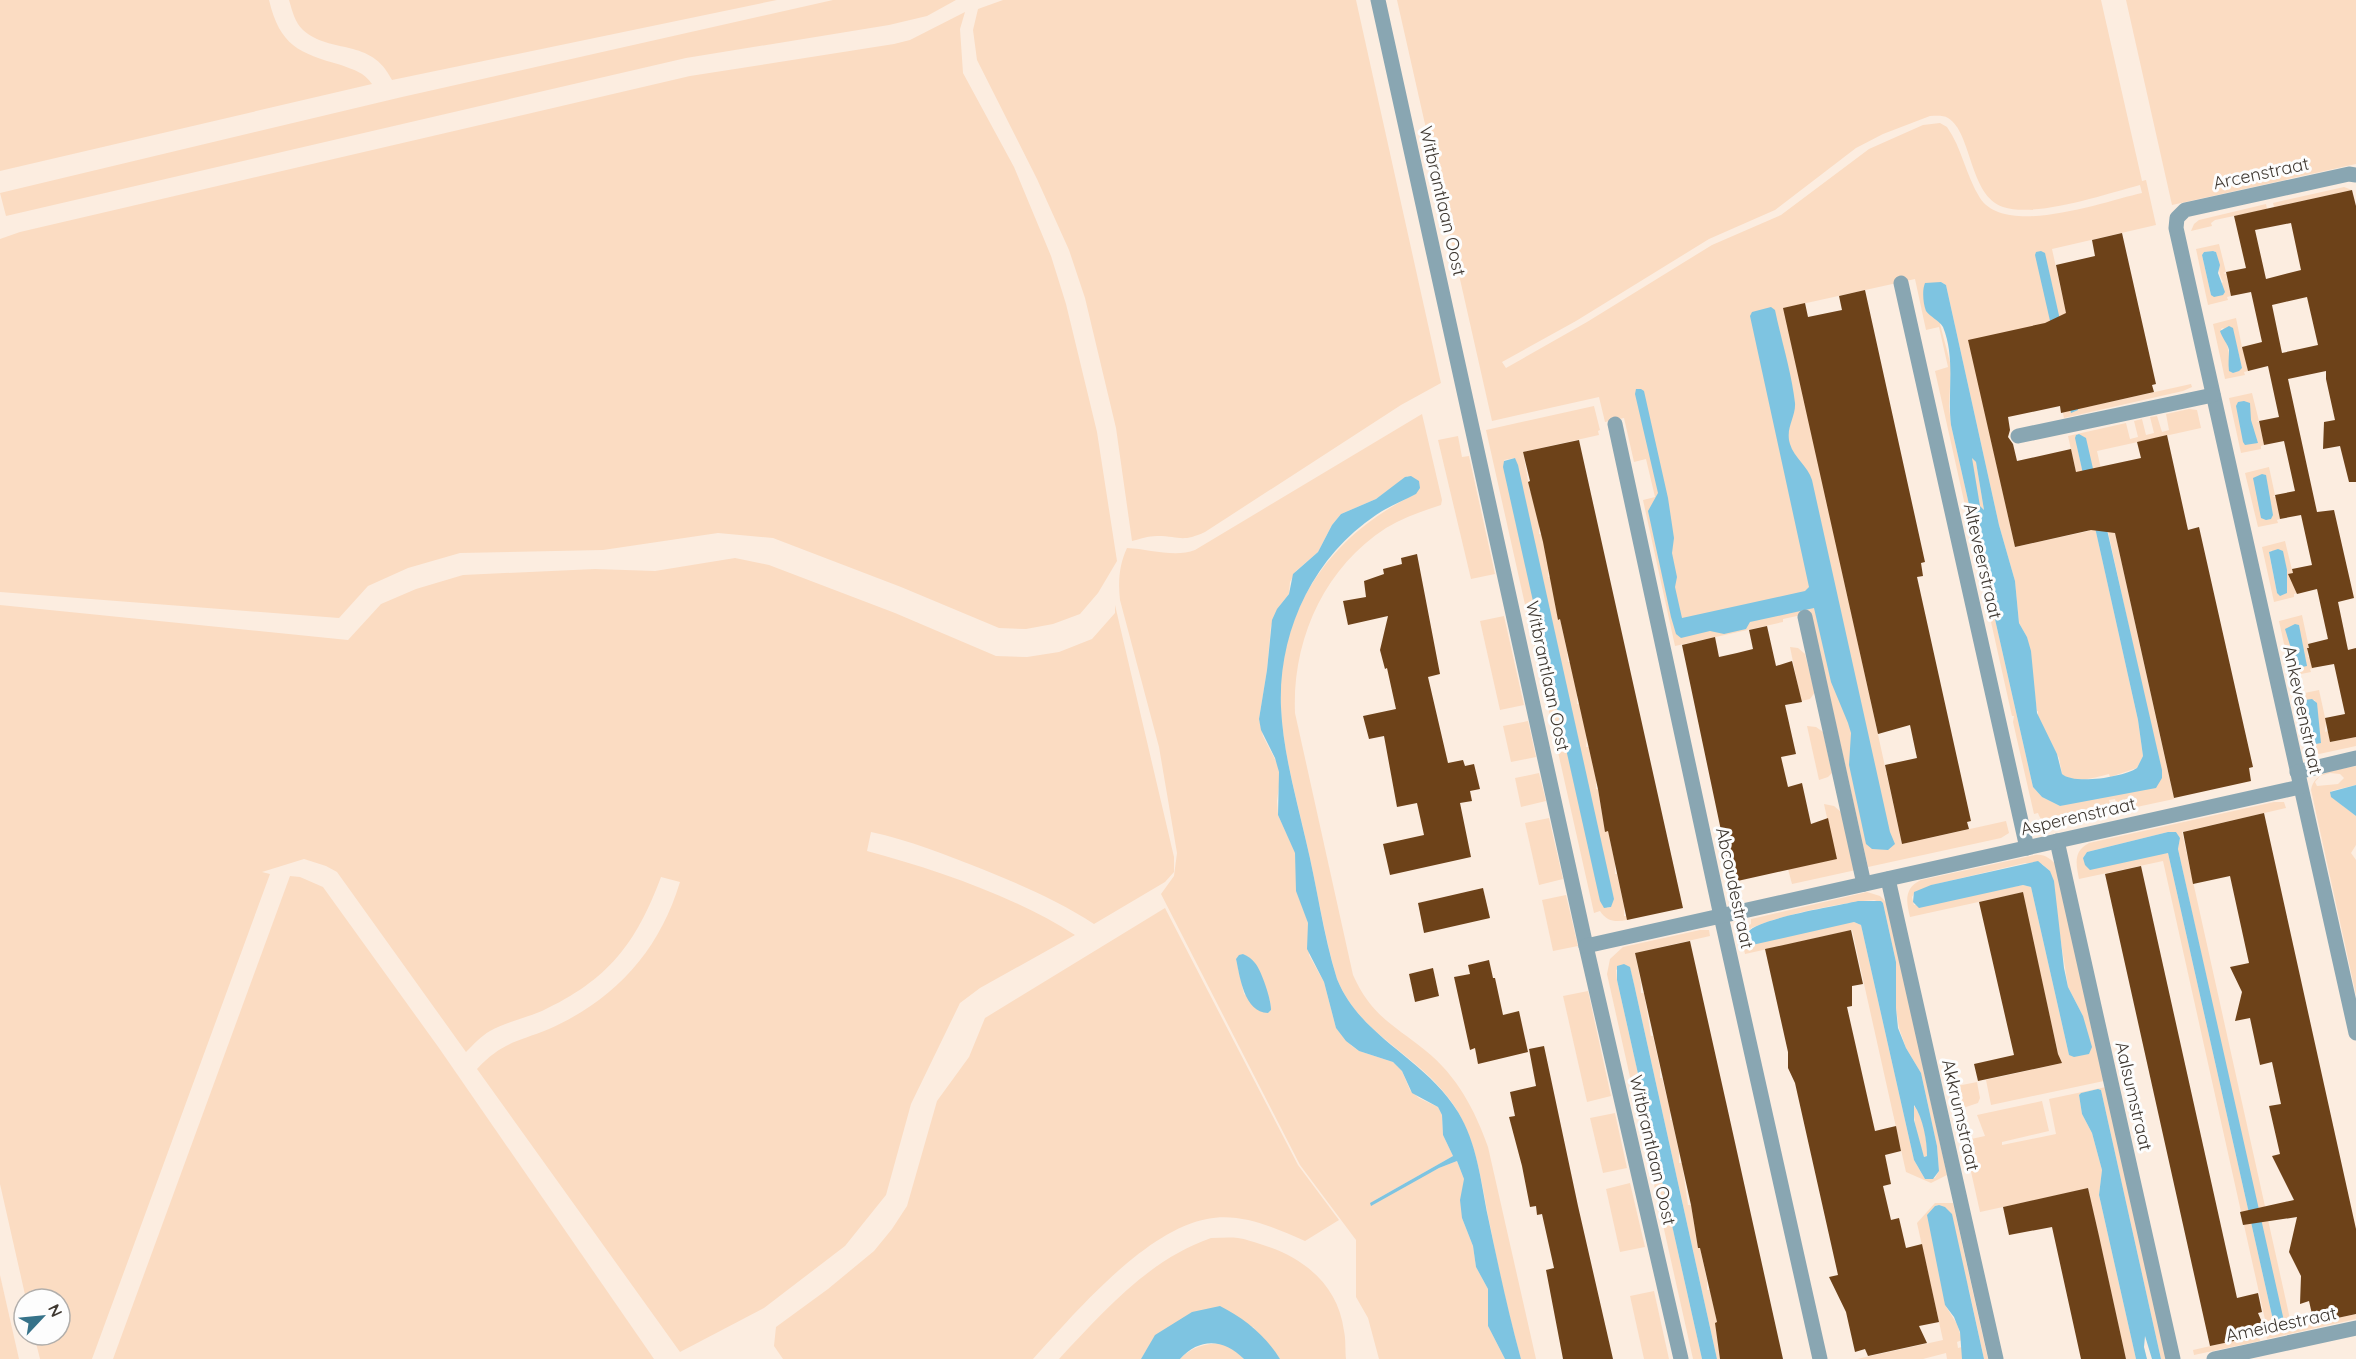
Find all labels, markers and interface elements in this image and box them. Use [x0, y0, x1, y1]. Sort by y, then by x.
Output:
street label: Witbrantlaan Oost [1415, 124, 1471, 278]
street label: Arcenstraat [2211, 152, 2311, 194]
street label: Alteveerstraat [1959, 501, 2007, 621]
street label: Witbrantlaan Oost [1521, 599, 1575, 753]
street label: Ankeveenstraat [2278, 644, 2328, 776]
street label: Asperenstraat [2018, 792, 2138, 840]
street label: Abcoudestraat [1711, 825, 1759, 951]
street label: Aalsumstraat [2110, 1039, 2158, 1153]
street label: Akkrumstraat [1937, 1057, 1985, 1173]
street label: Witbrantlaan Oost [1625, 1073, 1681, 1227]
north arrow [12, 1287, 72, 1347]
text: N [44, 1301, 67, 1320]
street label: Ameidestraat [2224, 1301, 2338, 1347]

